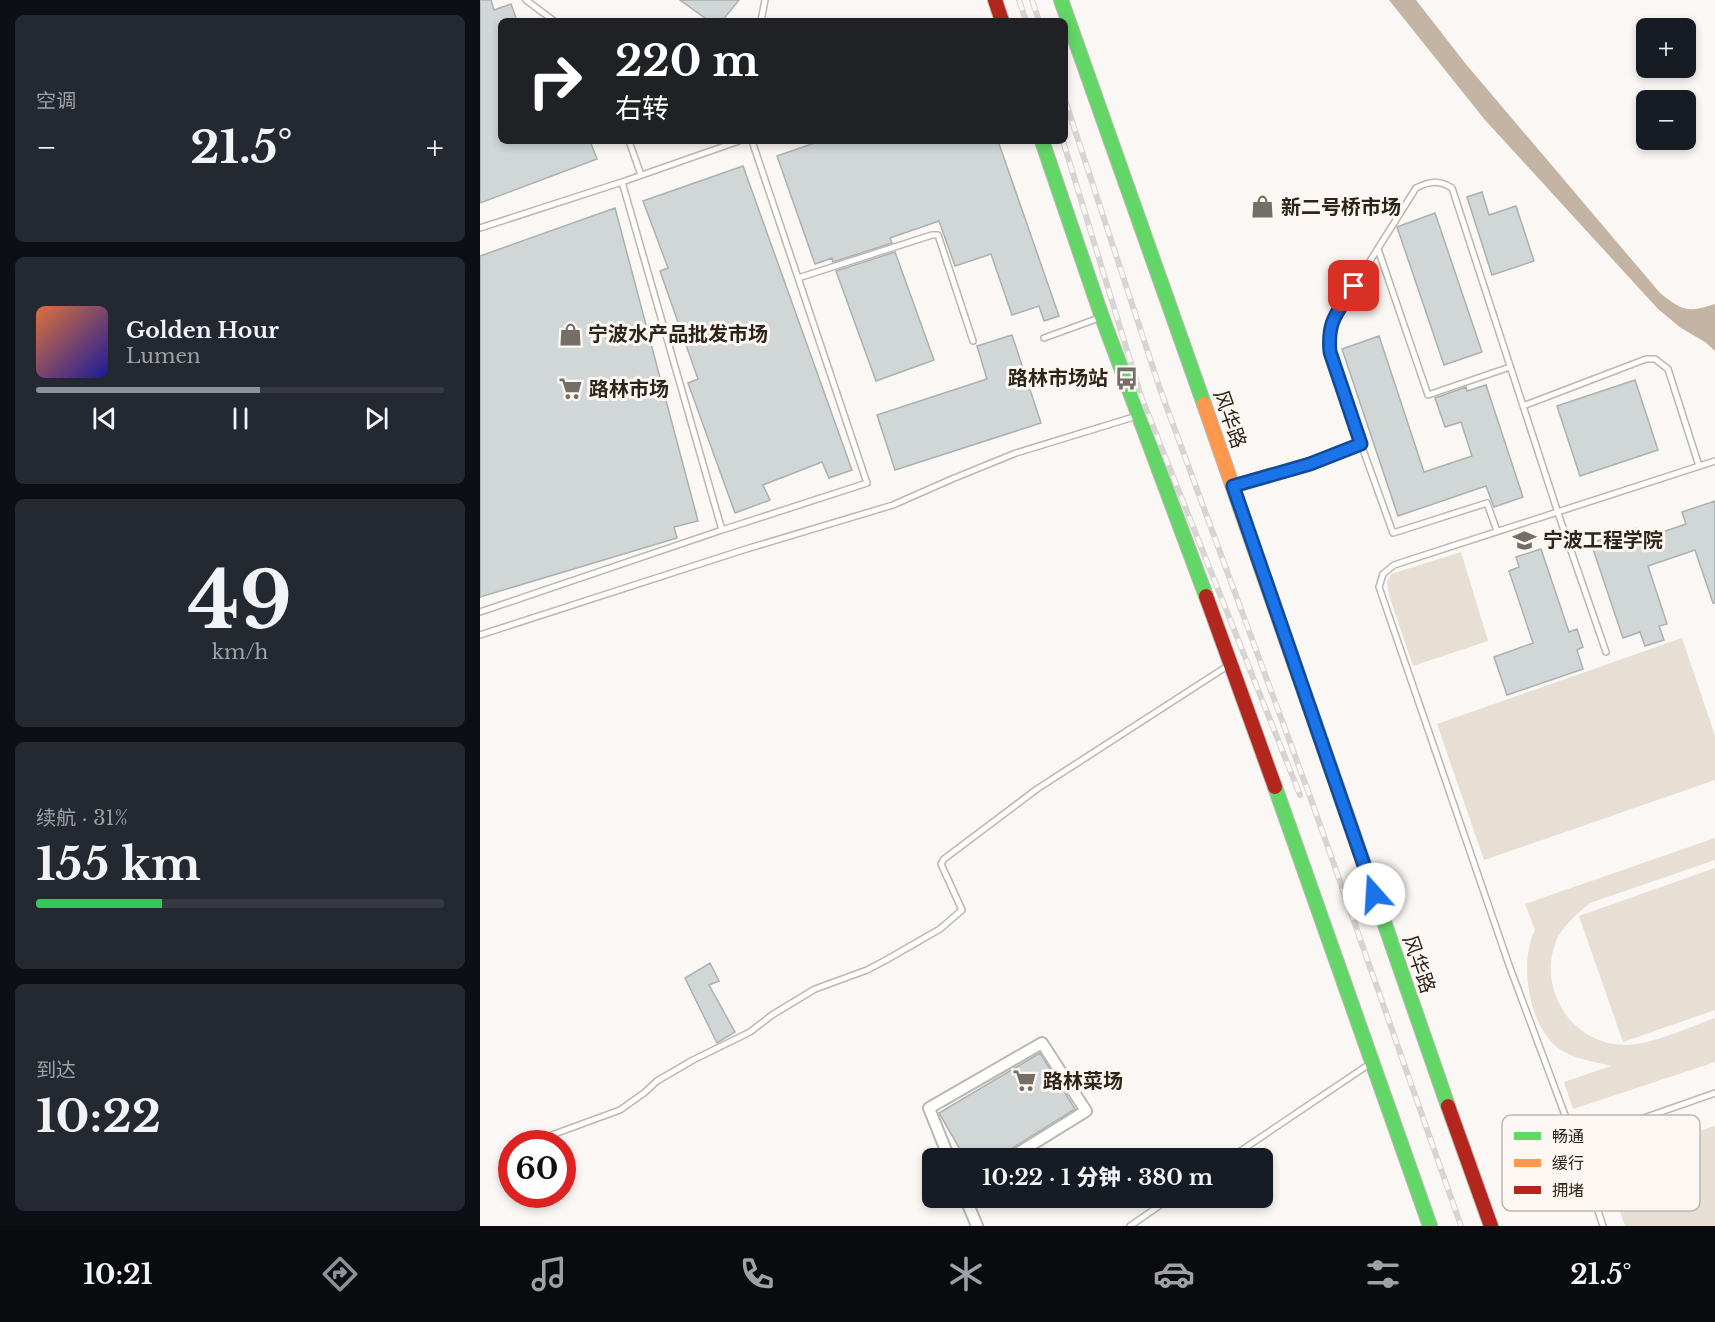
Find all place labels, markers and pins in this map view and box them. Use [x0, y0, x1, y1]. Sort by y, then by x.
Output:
shop icon: 新二号桥市场 [1250, 194, 1276, 220]
place label: 新二号桥市场 [1281, 195, 1401, 219]
pin [1328, 260, 1379, 311]
shop icon: 宁波水产品批发市场 [557, 321, 583, 347]
place label: 宁波水产品批发市场 [588, 322, 768, 346]
bus stop icon: 路林市场站 [1113, 365, 1139, 391]
place label: 路林市场站 [1008, 366, 1108, 390]
supermarket icon: 路林市场 [558, 376, 584, 402]
place label: 路林市场 [589, 377, 669, 401]
school or university icon: 宁波工程学院 [1512, 527, 1538, 553]
place label: 宁波工程学院 [1543, 528, 1663, 552]
supermarket icon: 路林菜场 [1012, 1068, 1038, 1094]
place label: 路林菜场 [1043, 1069, 1123, 1093]

